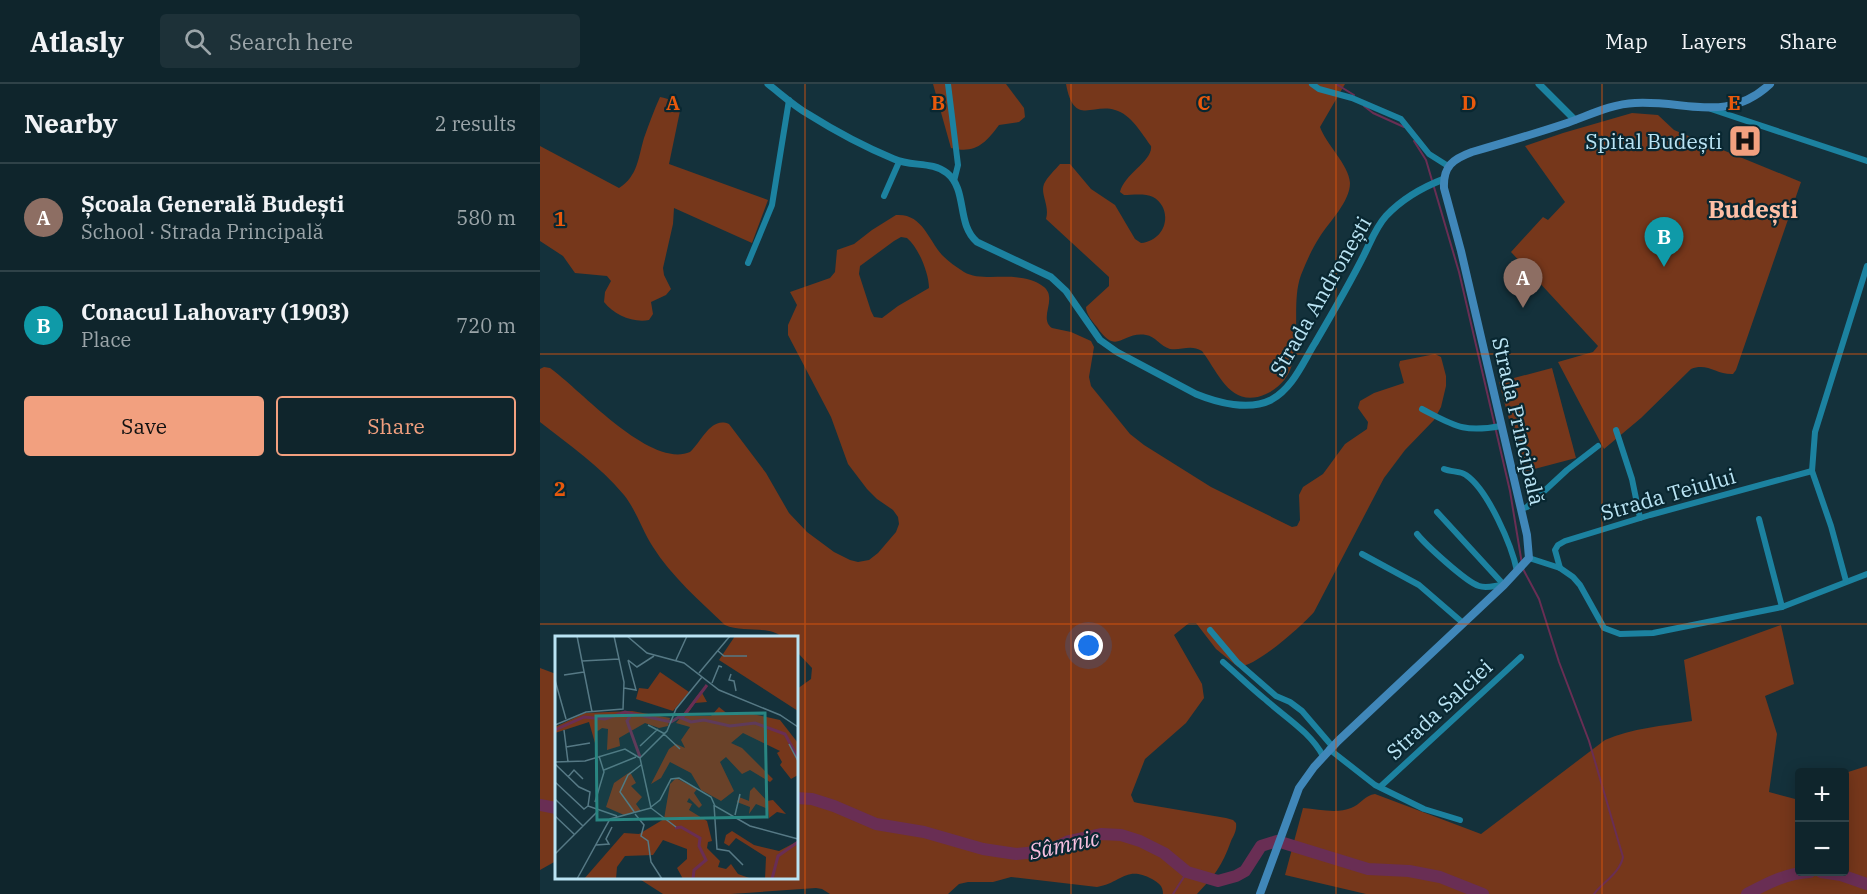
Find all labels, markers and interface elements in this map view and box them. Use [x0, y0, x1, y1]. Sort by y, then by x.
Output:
search box [160, 14, 580, 68]
text: Atlasly [30, 23, 124, 60]
icon: search [181, 25, 214, 58]
text: Search here [229, 27, 353, 56]
text: Map [1605, 27, 1648, 55]
text: Layers [1681, 27, 1747, 55]
text: Share [1780, 27, 1837, 55]
text: A [666, 89, 680, 116]
text: B [931, 89, 945, 116]
text: C [1197, 89, 1211, 116]
text: D [1461, 89, 1477, 116]
text: E [1727, 89, 1741, 116]
text: Nearby [24, 106, 118, 140]
text: 2 results [435, 110, 516, 137]
hospital icon: Spital Budești [1727, 123, 1763, 159]
place label: Spital Budești [1585, 127, 1722, 155]
text: Școala Generală Budești [81, 189, 344, 218]
district label: Budești [1708, 193, 1798, 226]
text: A [37, 204, 50, 231]
text: 580 m [456, 204, 516, 231]
text: 1 [554, 205, 566, 232]
street label: Strada Andronești [1263, 211, 1377, 381]
text: School · Strada Principală [81, 218, 324, 245]
pin: B [1644, 218, 1684, 267]
pin: A [1504, 258, 1542, 308]
text: Conacul Lahovary (1903) [81, 297, 349, 326]
text: B [36, 312, 51, 339]
text: 720 m [456, 312, 516, 339]
text: Place [81, 326, 131, 353]
street label: Strada Principală [1486, 334, 1552, 508]
button: Save [24, 396, 264, 456]
button: Share [276, 396, 516, 456]
street label: Strada Teiului [1597, 461, 1739, 527]
text: 2 [554, 475, 566, 502]
your location [1074, 631, 1103, 660]
inset map [555, 636, 798, 879]
street label: Strada Salciei [1380, 653, 1498, 765]
map controls [1795, 768, 1849, 876]
button: + [1795, 768, 1849, 822]
water label: Sâmnic [1025, 822, 1102, 866]
button: − [1795, 822, 1849, 876]

